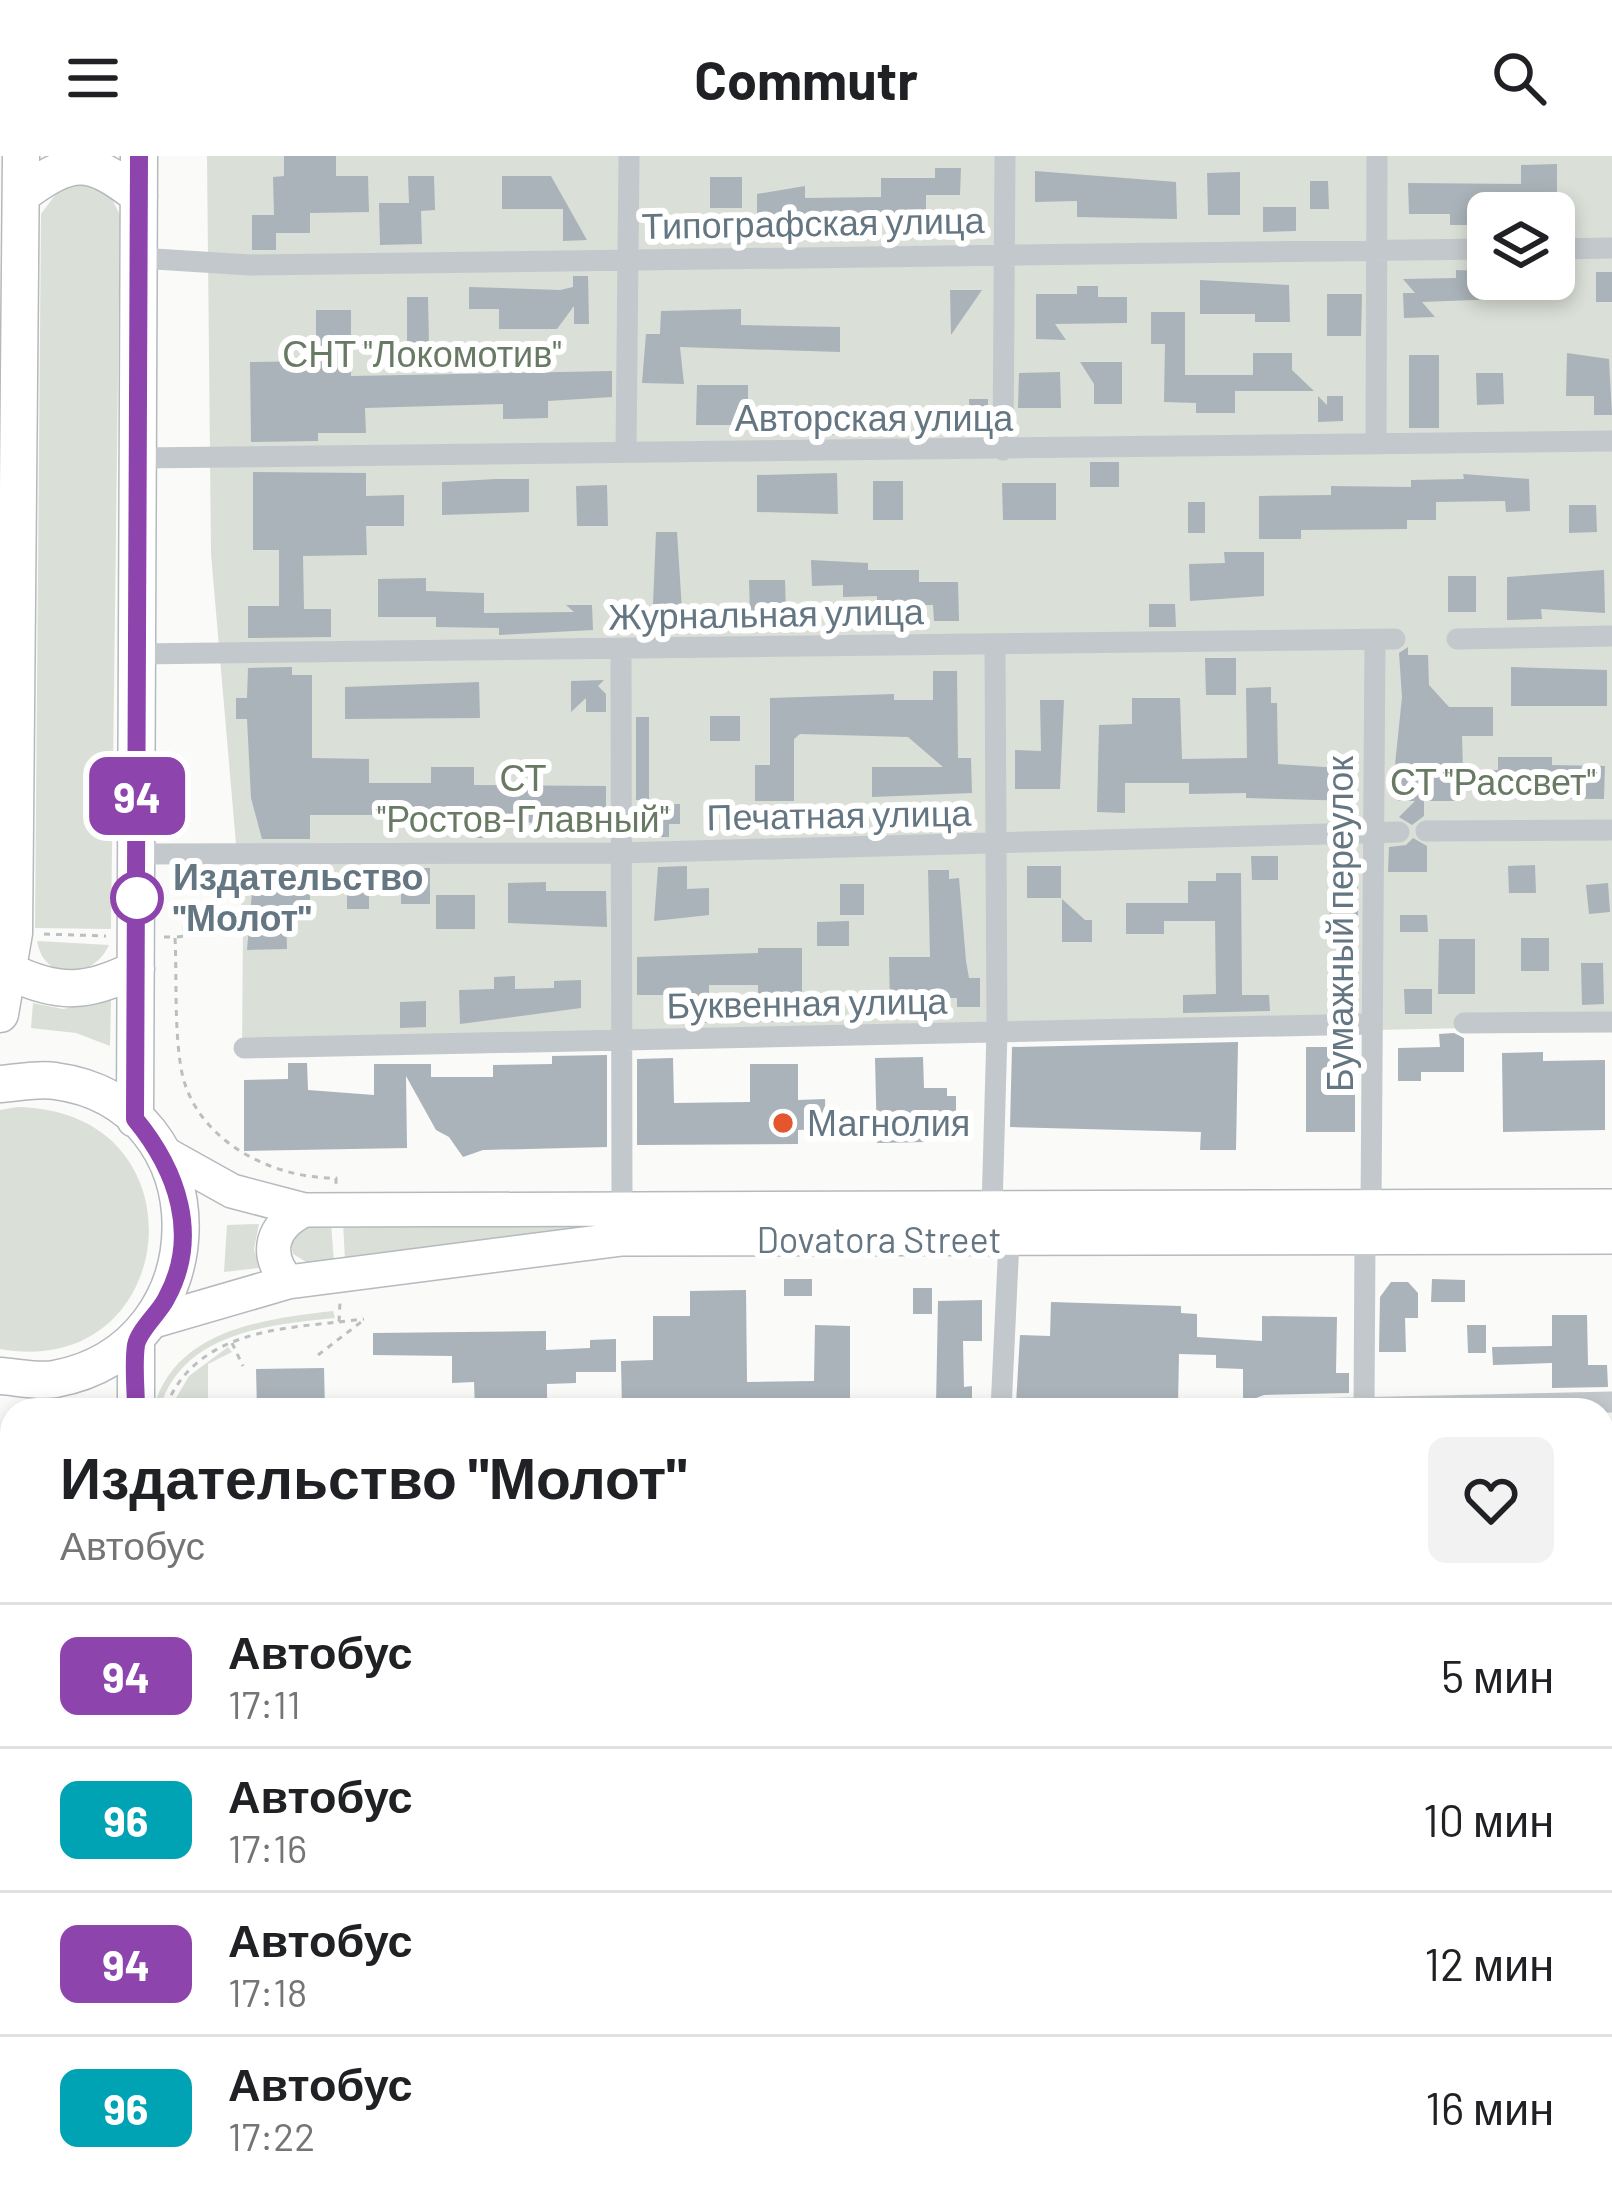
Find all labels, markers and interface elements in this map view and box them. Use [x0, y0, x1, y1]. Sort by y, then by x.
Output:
icon: menu [60, 45, 126, 111]
icon: search [1486, 45, 1552, 111]
text: Commutr [694, 46, 918, 111]
map controls [1467, 192, 1575, 300]
button: layers [1467, 192, 1575, 300]
street label: Типографская улица [641, 197, 986, 247]
park label: СНТ "Локомотив" [282, 331, 562, 374]
street label: Авторская улица [735, 395, 1014, 439]
street label: Журнальная улица [608, 588, 925, 638]
park label: СТ "Ростов-Главный" [377, 755, 669, 839]
street label: Бумажный переулок [1317, 756, 1361, 1092]
line badge: 94 [83, 757, 191, 835]
park label: СТ "Рассвет" [1390, 759, 1596, 802]
text: 94 [113, 771, 161, 821]
street label: Печатная улица [706, 790, 973, 838]
place label: Издательство "Молот" [173, 854, 424, 938]
marker: Издательство "Молот" [112, 873, 162, 923]
street label: Буквенная улица [666, 978, 949, 1026]
place label: Магнолия [807, 1100, 970, 1143]
marker: Магнолия [770, 1110, 796, 1136]
street label: Dovatora Street [756, 1217, 1002, 1260]
button: heart [1428, 1437, 1554, 1563]
text: Издательство "Молот" [60, 1442, 687, 1510]
text: Автобус [60, 1521, 205, 1568]
text: Автобус [228, 1624, 413, 1678]
text: 5 мин [1441, 1648, 1554, 1702]
text: 94 [102, 1651, 150, 1701]
text: 17:11 [228, 1680, 301, 1727]
text: Автобус [228, 1768, 413, 1822]
text: 10 мин [1423, 1792, 1554, 1846]
text: 96 [104, 1795, 148, 1845]
text: 17:16 [228, 1824, 307, 1871]
text: Автобус [228, 1912, 413, 1966]
text: 12 мин [1424, 1936, 1554, 1990]
text: 94 [102, 1939, 150, 1989]
text: 17:18 [228, 1968, 307, 2015]
text: Автобус [228, 2056, 413, 2110]
text: 16 мин [1425, 2080, 1554, 2134]
text: 96 [104, 2083, 148, 2133]
text: 17:22 [228, 2112, 315, 2159]

